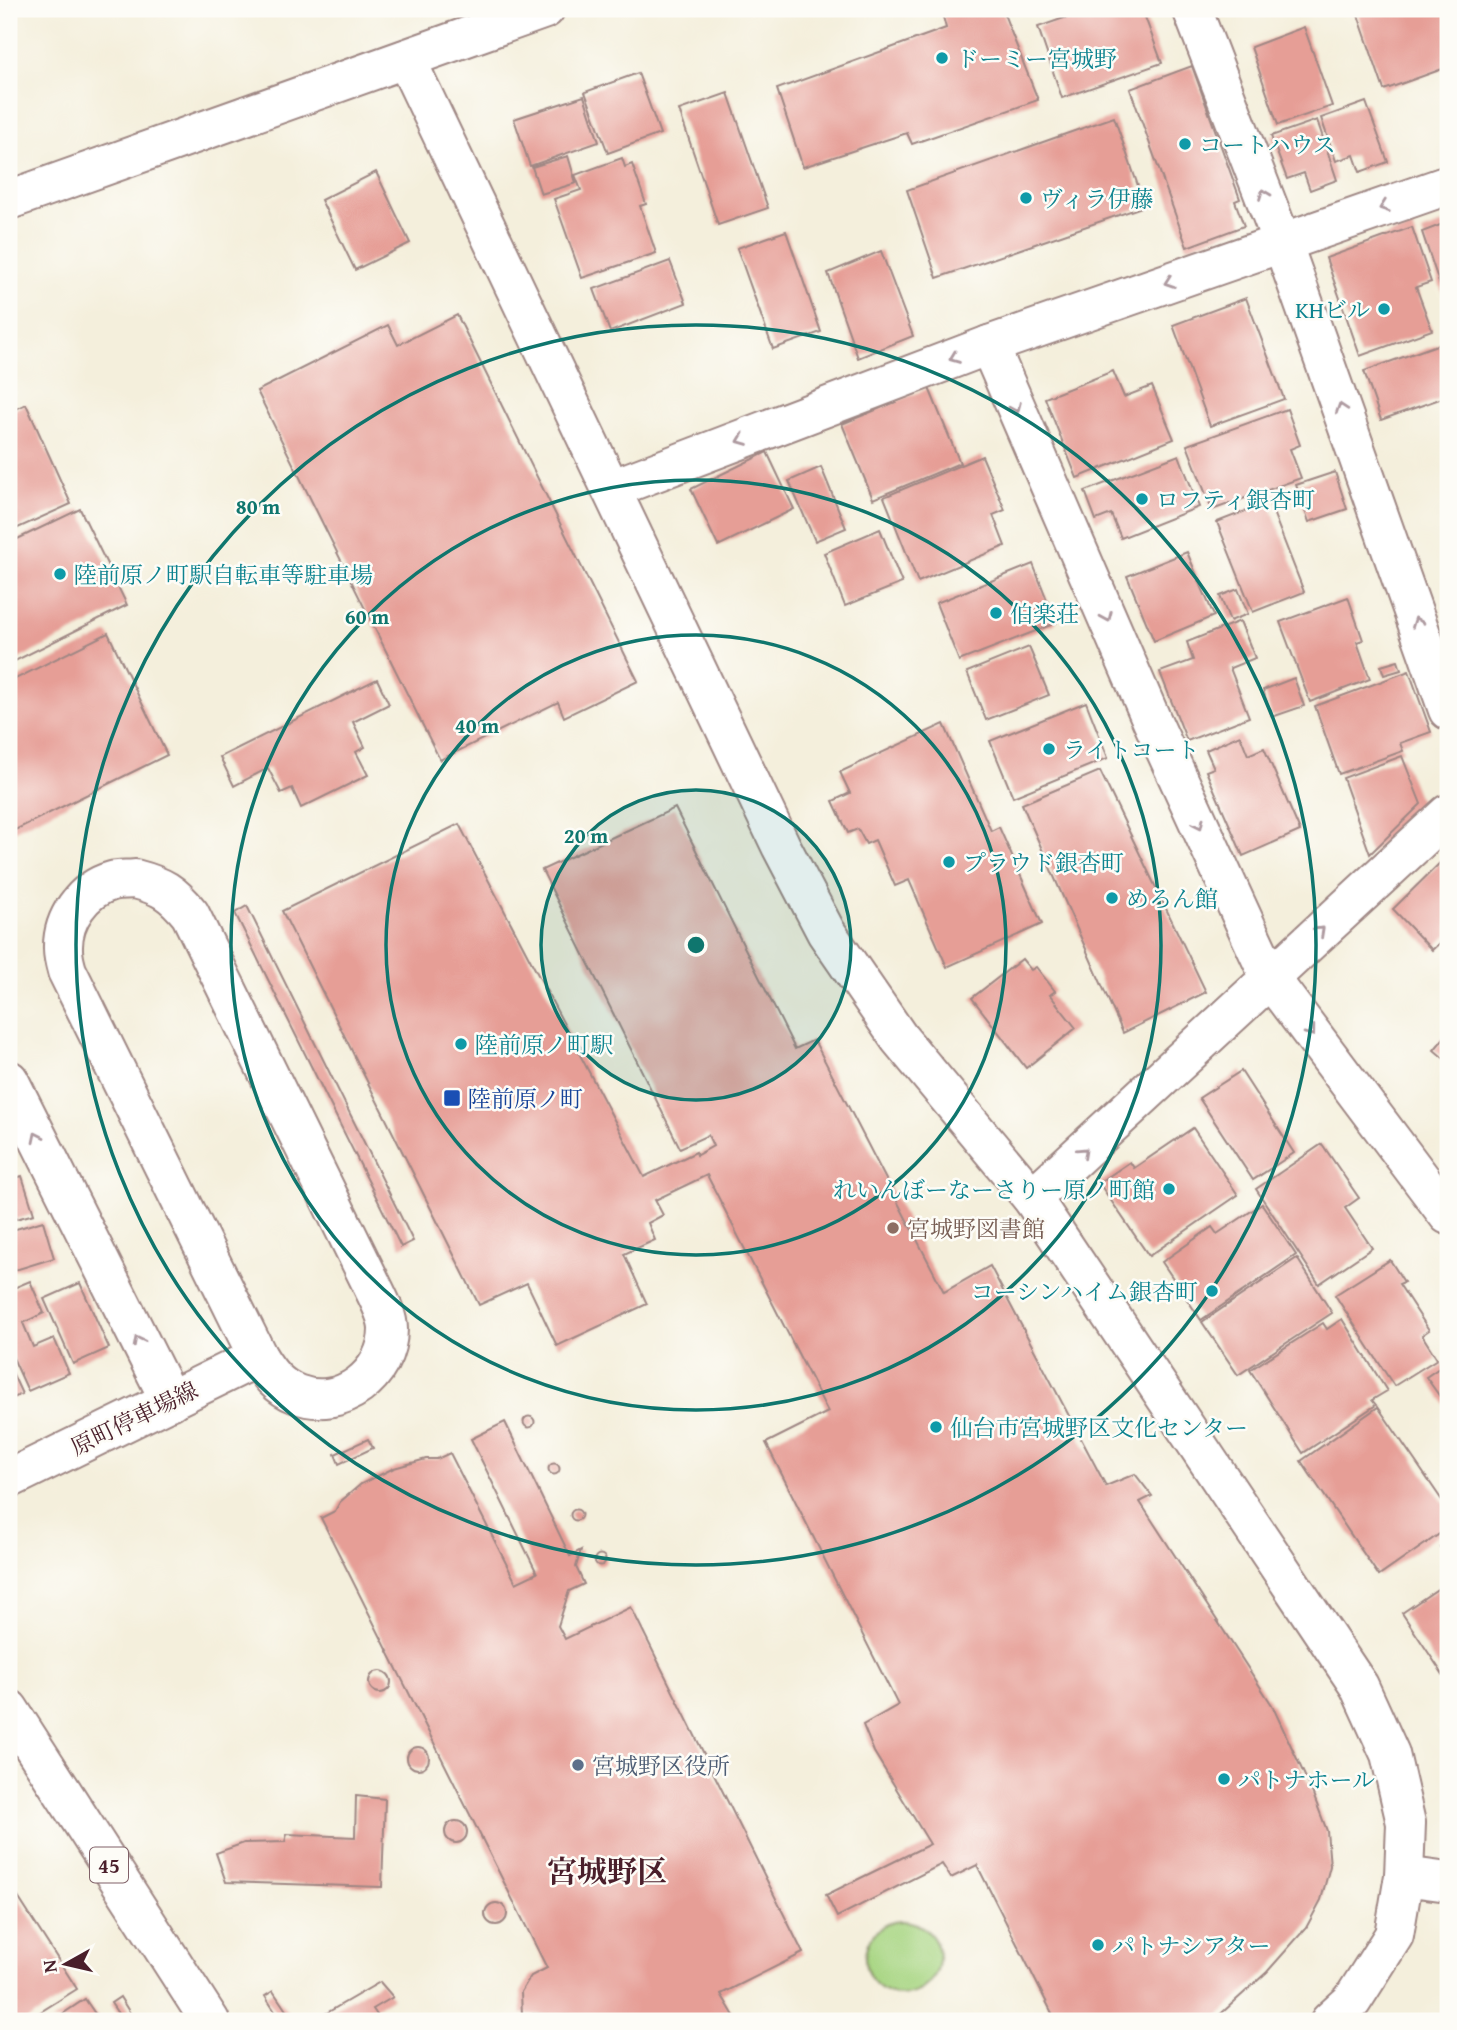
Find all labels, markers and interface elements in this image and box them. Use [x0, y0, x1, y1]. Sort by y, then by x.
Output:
place label: ドーミー宮城野 [956, 42, 1117, 75]
marker: ドーミー宮城野 [934, 50, 950, 66]
place label: コートハウス [1199, 128, 1336, 161]
marker: コートハウス [1177, 136, 1193, 152]
place label: ヴィラ伊藤 [1040, 182, 1154, 215]
one-way arrow [1258, 188, 1272, 200]
marker: ヴィラ伊藤 [1018, 190, 1034, 206]
one-way arrow [1378, 199, 1390, 213]
one-way arrow [1163, 274, 1175, 288]
place label: KHビル [1295, 293, 1370, 326]
marker: KHビル [1376, 301, 1392, 317]
one-way arrow [949, 350, 961, 364]
one-way arrow [1008, 401, 1022, 413]
one-way arrow [1335, 402, 1349, 415]
one-way arrow [736, 431, 748, 445]
place label: ロフティ銀杏町 [1156, 483, 1315, 516]
text: 80 m [236, 491, 280, 522]
marker: ロフティ銀杏町 [1134, 491, 1150, 507]
place label: 陸前原ノ町駅自転車等駐車場 [74, 558, 373, 591]
marker: 陸前原ノ町駅自転車等駐車場 [52, 566, 68, 582]
place label: 伯楽荘 [1010, 597, 1079, 630]
text: 60 m [345, 601, 389, 632]
marker: 伯楽荘 [988, 605, 1004, 621]
one-way arrow [1098, 610, 1112, 622]
one-way arrow [1411, 617, 1425, 629]
text: 40 m [455, 710, 499, 741]
place label: ライトコート [1063, 733, 1199, 766]
marker: ライトコート [1041, 741, 1057, 757]
one-way arrow [1191, 817, 1205, 829]
text: 20 m [564, 820, 608, 851]
place label: プラウド銀杏町 [963, 846, 1124, 879]
marker: プラウド銀杏町 [941, 854, 957, 870]
place label: めろん館 [1126, 882, 1218, 915]
marker: めろん館 [1104, 890, 1120, 906]
one-way arrow [1312, 927, 1325, 940]
centre of rings [684, 933, 708, 957]
one-way arrow [1303, 1024, 1316, 1037]
place label: 陸前原ノ町駅 [475, 1028, 613, 1061]
marker: 陸前原ノ町駅 [453, 1036, 469, 1052]
place label: 陸前原ノ町 [468, 1082, 583, 1115]
marker: 陸前原ノ町 [442, 1088, 462, 1108]
one-way arrow [32, 1132, 46, 1144]
one-way arrow [1075, 1148, 1088, 1160]
place label: れいんぼーなーさりー原ノ町館 [833, 1173, 1155, 1206]
marker: れいんぼーなーさりー原ノ町館 [1161, 1181, 1177, 1197]
place label: 宮城野図書館 [907, 1212, 1045, 1245]
marker: 宮城野図書館 [885, 1220, 901, 1236]
place label: コーシンハイム銀杏町 [971, 1275, 1198, 1308]
marker: コーシンハイム銀杏町 [1204, 1283, 1220, 1299]
one-way arrow [133, 1335, 147, 1348]
street label: 原町停車場線 [65, 1373, 203, 1463]
place label: 仙台市宮城野区文化センター [950, 1411, 1248, 1444]
marker: 仙台市宮城野区文化センター [928, 1419, 944, 1435]
place label: 宮城野区役所 [592, 1749, 730, 1782]
marker: 宮城野区役所 [570, 1757, 586, 1773]
place label: パトナホール [1238, 1763, 1375, 1796]
marker: パトナホール [1216, 1771, 1232, 1787]
road number: 45 [90, 1848, 128, 1882]
district label: 宮城野区 [547, 1849, 667, 1893]
north arrow [32, 1928, 102, 1998]
place label: パトナシアター [1112, 1929, 1270, 1962]
marker: パトナシアター [1090, 1937, 1106, 1953]
text: N [34, 1958, 64, 1975]

